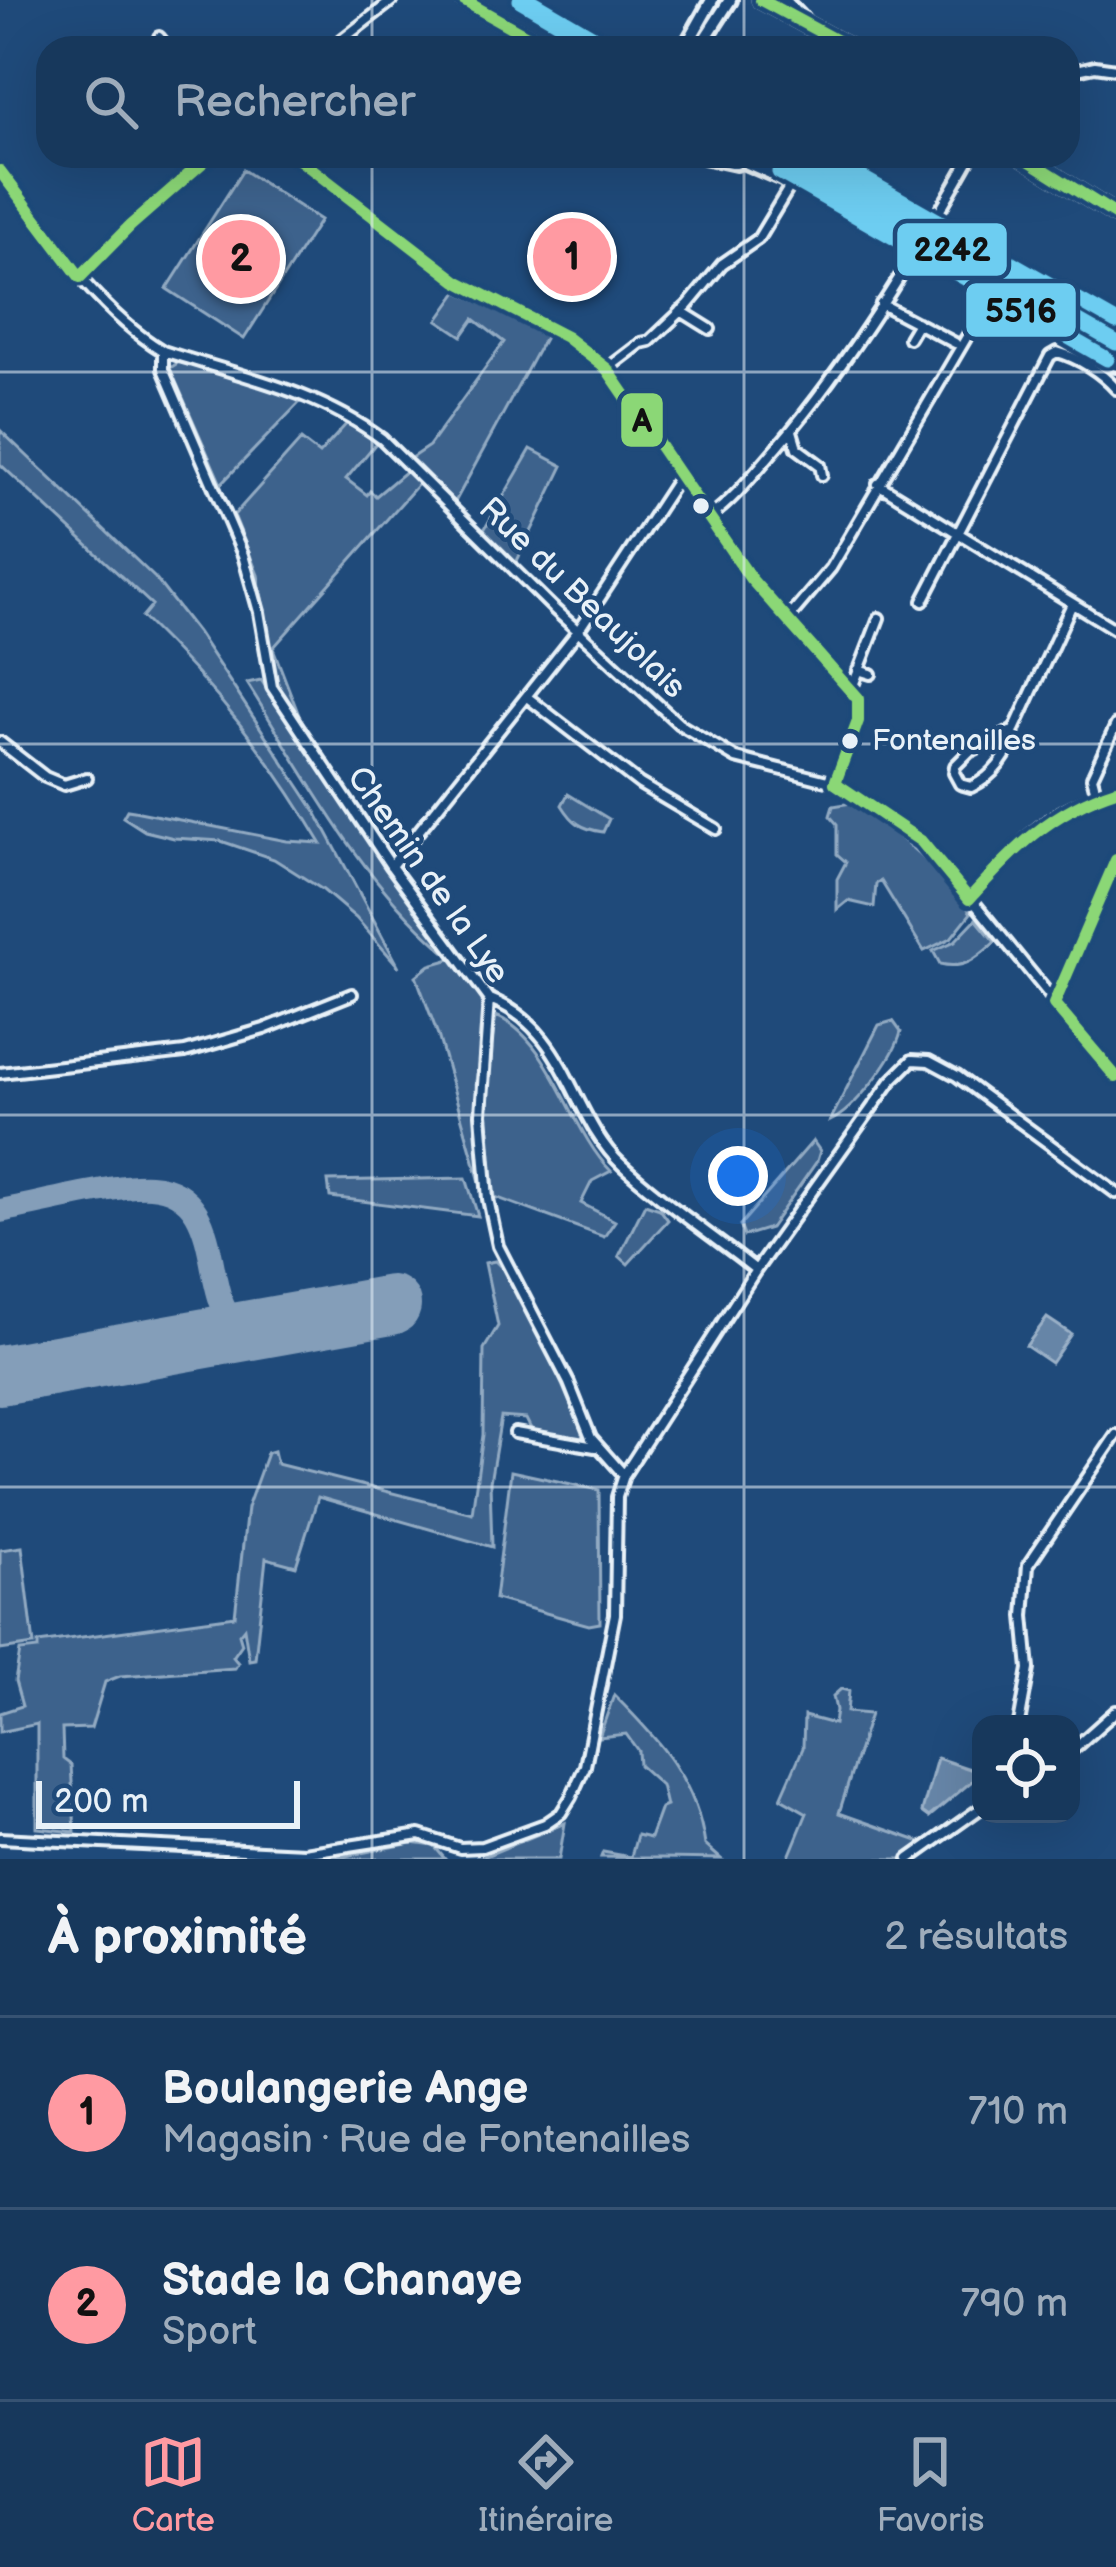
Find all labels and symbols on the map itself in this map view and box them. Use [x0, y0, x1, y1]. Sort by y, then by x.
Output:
pin: 1 [533, 212, 611, 302]
pin: 2 [202, 214, 280, 304]
line badge: 2242 [895, 221, 1009, 278]
text: 2242 [913, 231, 991, 271]
line badge: 5516 [964, 281, 1078, 339]
text: 5516 [985, 292, 1057, 332]
line badge: A [619, 391, 665, 449]
text: A [631, 402, 653, 442]
street label: Rue du Beaujolais [470, 489, 694, 707]
unlabelled marker [690, 495, 712, 517]
place label: Fontenailles [872, 723, 1036, 759]
marker: Fontenailles [839, 730, 861, 752]
street label: Chemin de la Lye [338, 759, 518, 991]
your location [708, 1146, 768, 1206]
scale bar [36, 1775, 300, 1828]

